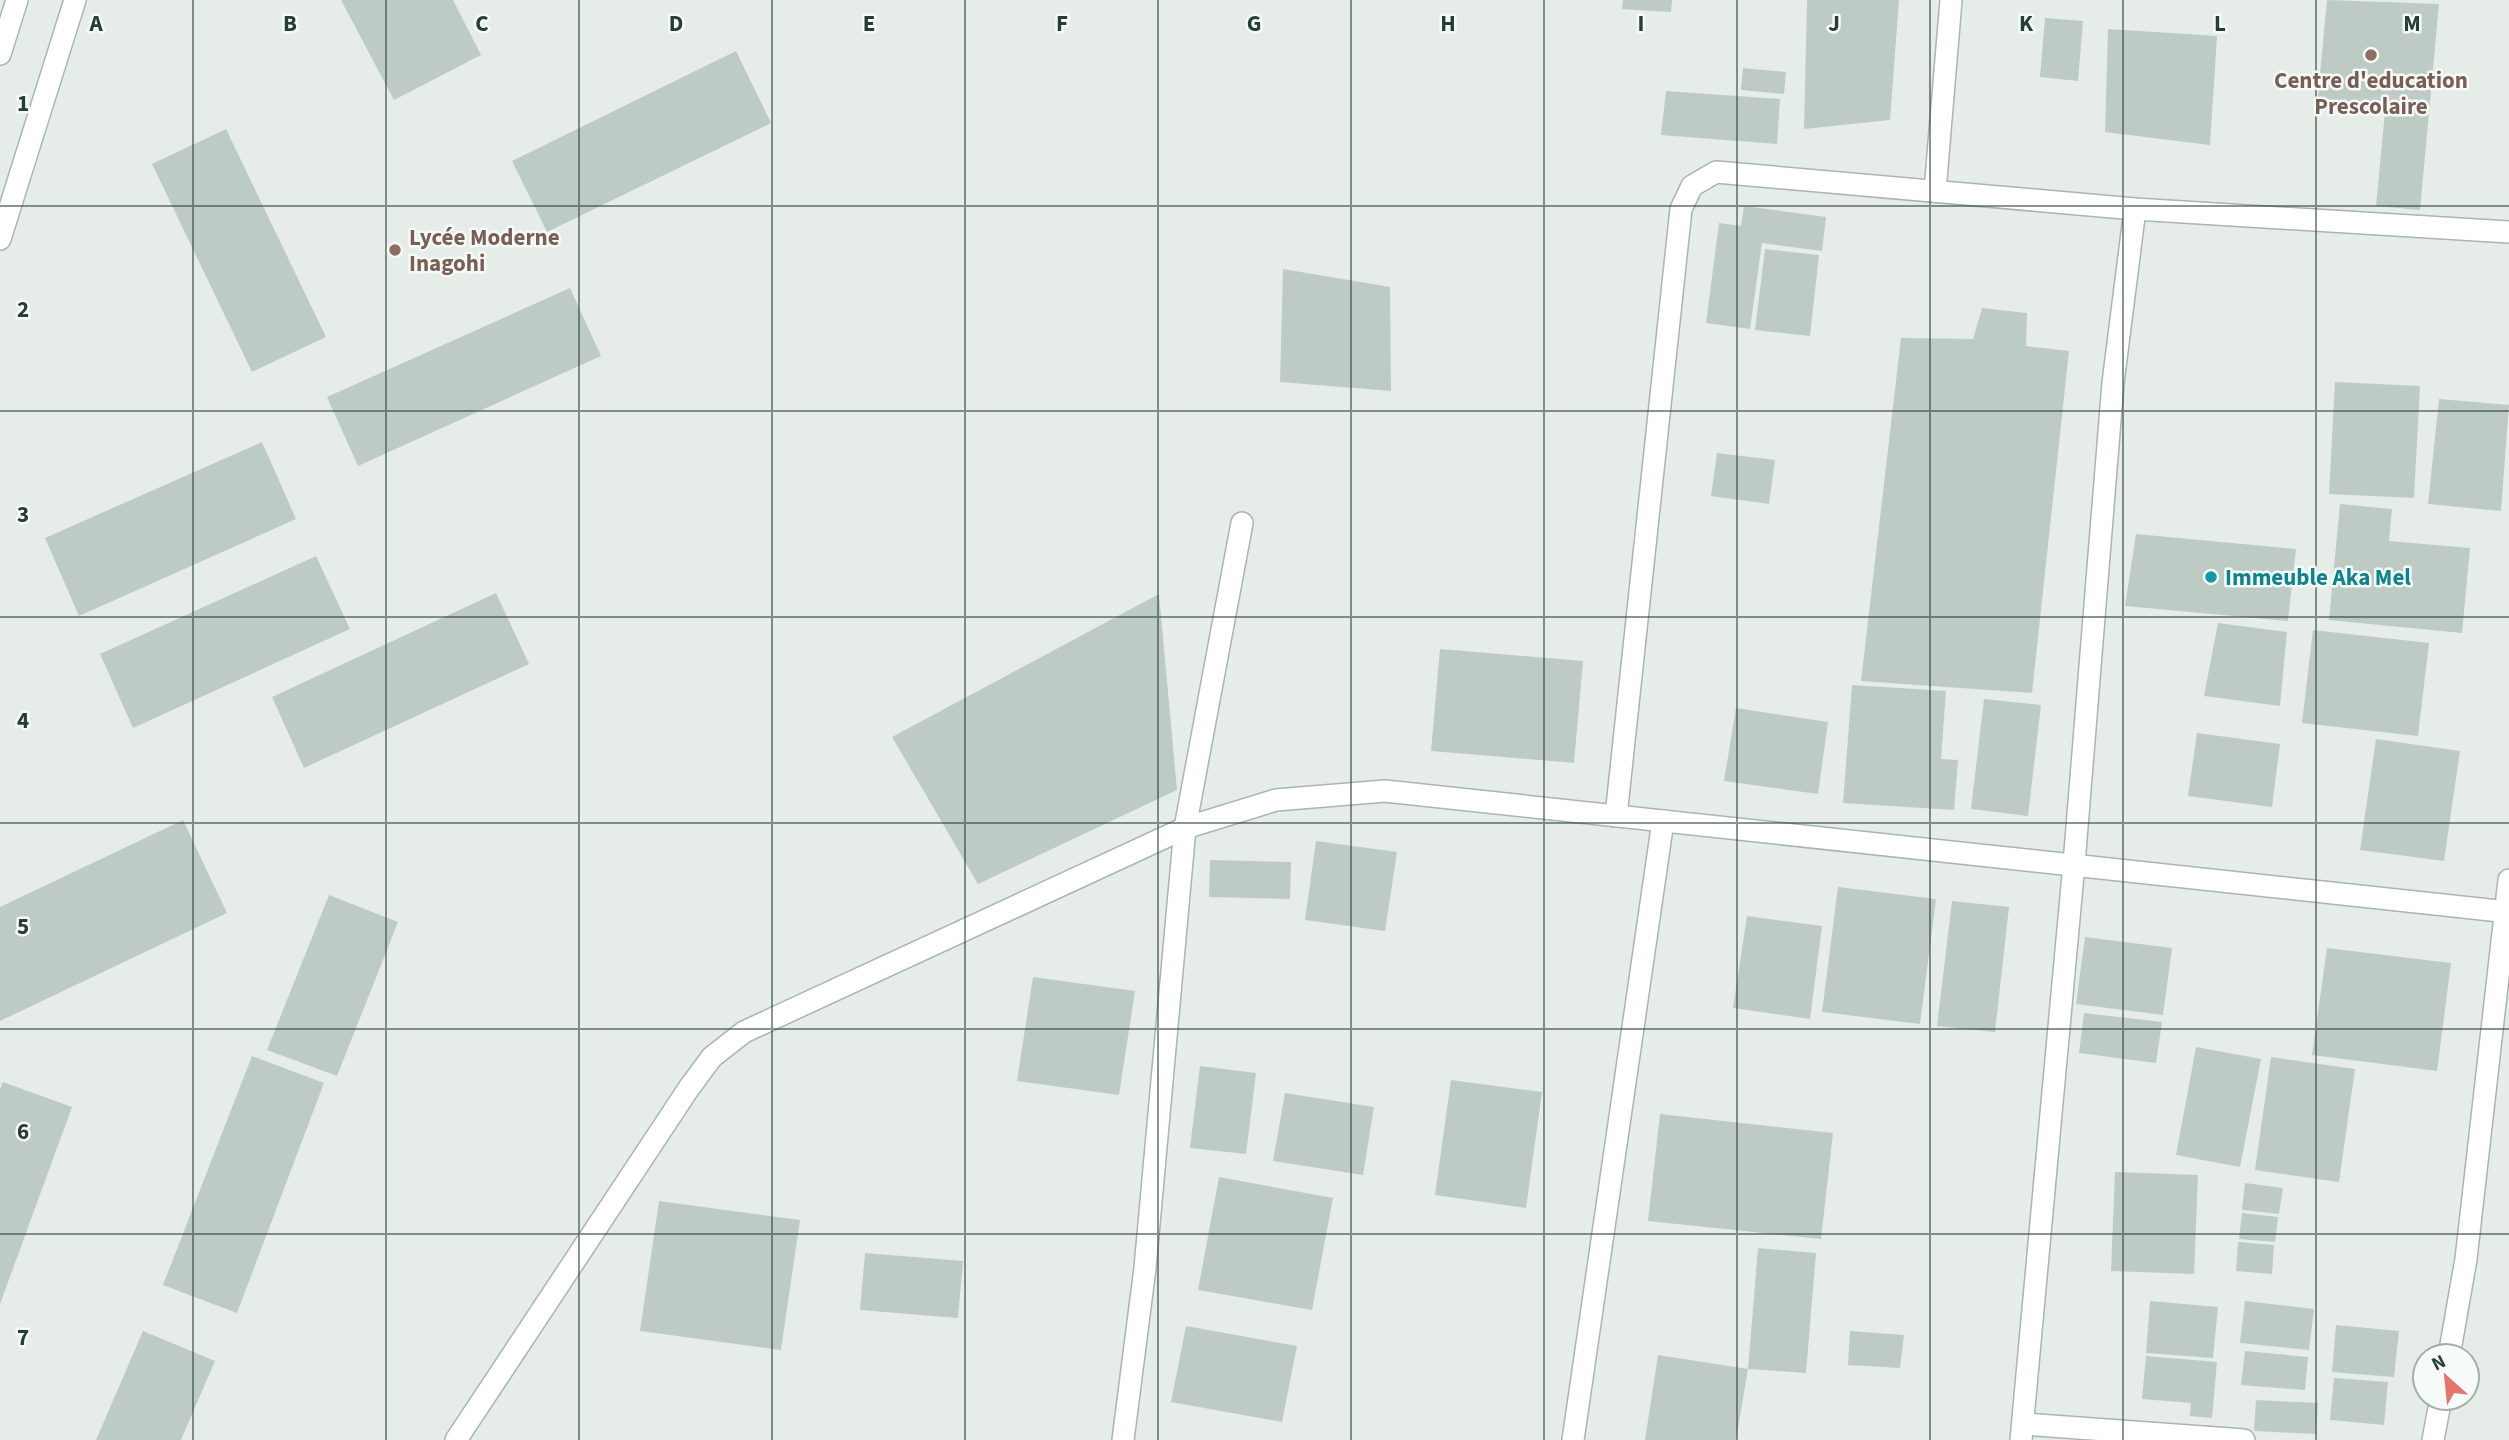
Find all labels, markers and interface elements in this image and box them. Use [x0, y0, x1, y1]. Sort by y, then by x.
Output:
text: A [88, 7, 103, 40]
text: B [283, 7, 297, 40]
text: C [475, 7, 489, 40]
text: D [669, 7, 683, 40]
text: E [863, 7, 875, 40]
text: F [1056, 7, 1068, 40]
text: G [1247, 7, 1261, 40]
text: H [1440, 7, 1456, 40]
text: I [1638, 7, 1644, 40]
text: J [1828, 7, 1840, 40]
text: K [2019, 7, 2034, 40]
text: L [2214, 7, 2226, 40]
text: M [2403, 7, 2421, 40]
marker: Centre d'education Prescolaire [2363, 47, 2379, 63]
place label: Centre d'education Prescolaire [2274, 64, 2468, 123]
text: 1 [17, 87, 29, 120]
place label: Lycée Moderne Inagohi [409, 221, 560, 280]
marker: Lycée Moderne Inagohi [387, 242, 403, 258]
text: 2 [17, 293, 29, 326]
text: 3 [17, 498, 29, 531]
place label: Immeuble Aka Mel [2225, 561, 2411, 594]
marker: Immeuble Aka Mel [2203, 569, 2219, 585]
text: 4 [17, 704, 29, 737]
text: 5 [17, 910, 29, 943]
text: 6 [17, 1115, 29, 1148]
text: 7 [17, 1321, 29, 1354]
north arrow [2411, 1342, 2481, 1412]
text: N [2427, 1348, 2451, 1378]

